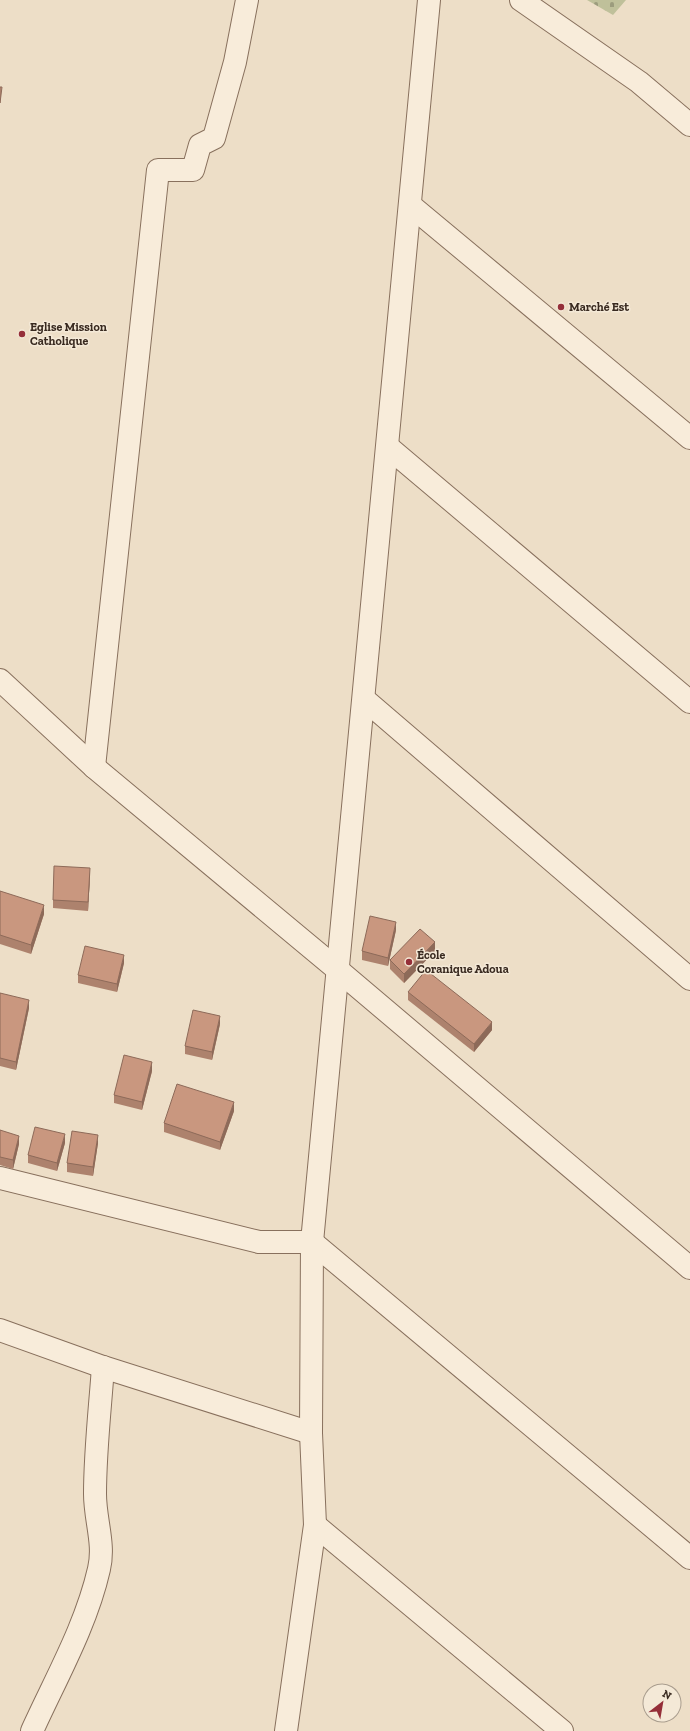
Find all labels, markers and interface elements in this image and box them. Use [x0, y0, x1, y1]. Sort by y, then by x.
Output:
place label: Marché Est [569, 300, 629, 314]
marker: Marché Est [556, 302, 566, 312]
place label: Eglise Mission Catholique [30, 320, 107, 348]
marker: Eglise Mission Catholique [17, 329, 27, 339]
place label: École Coranique Adoua [417, 948, 509, 976]
marker: École Coranique Adoua [404, 957, 414, 967]
north arrow [642, 1683, 682, 1723]
text: N [660, 1687, 674, 1703]

